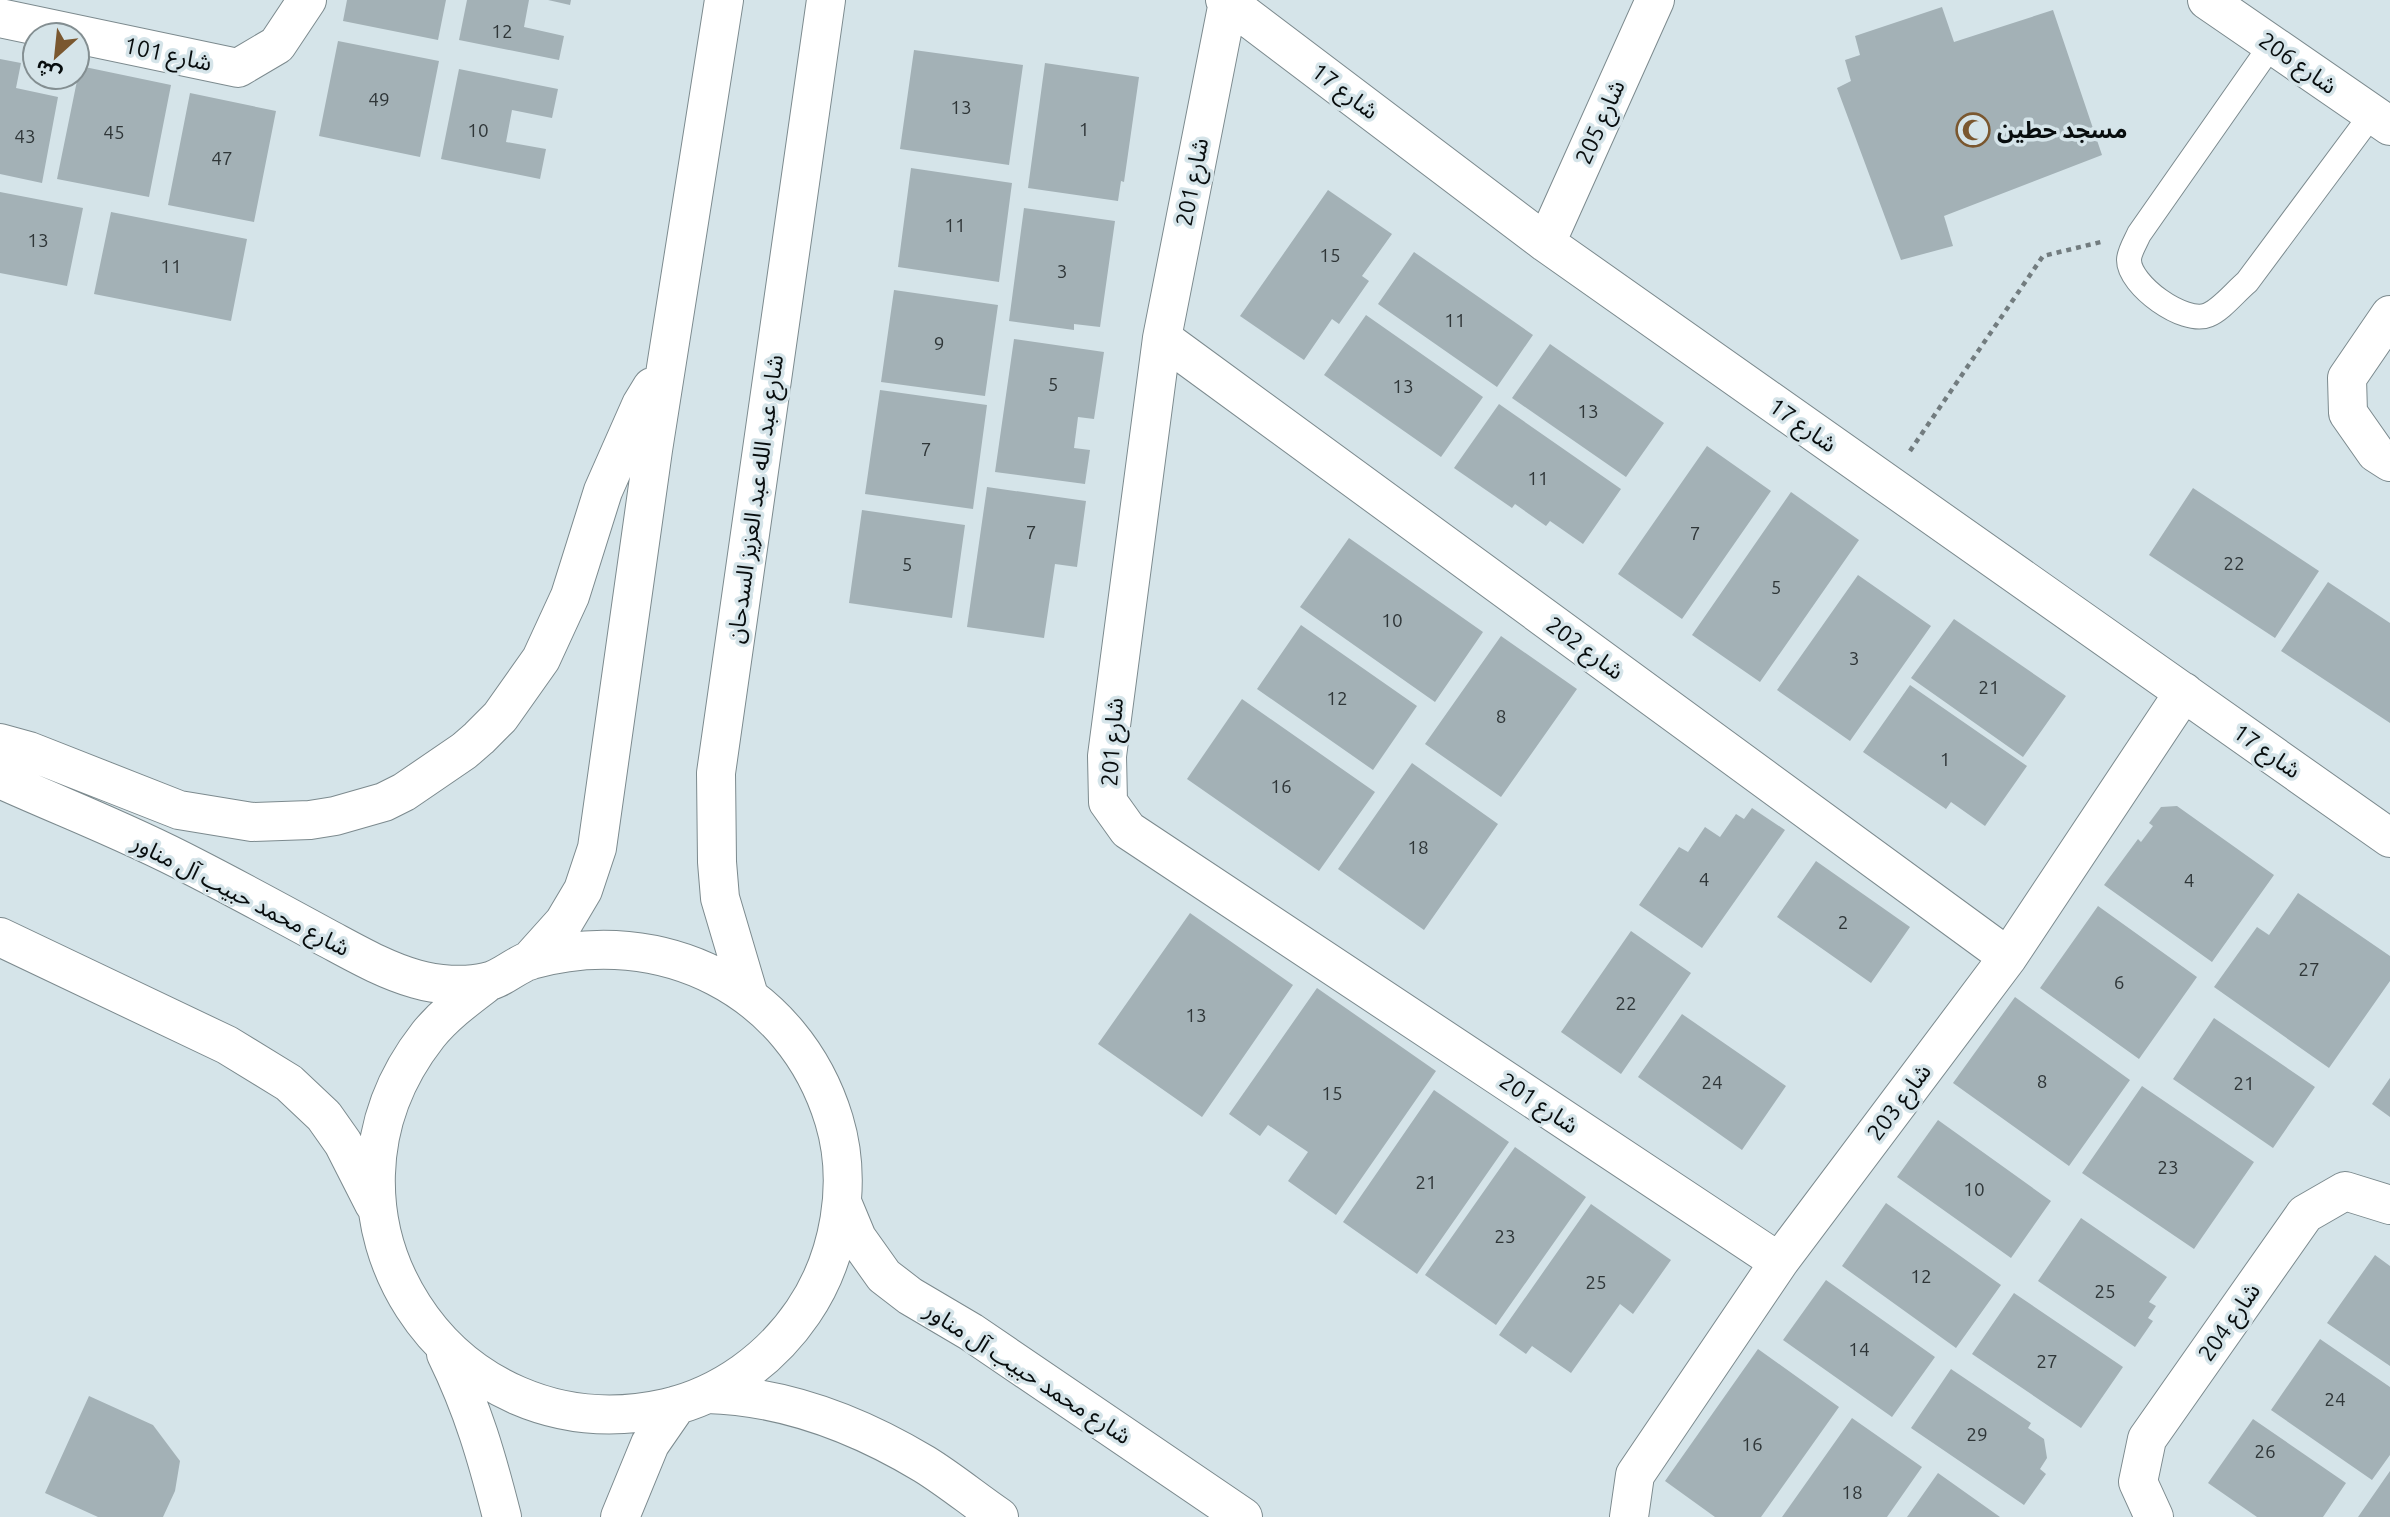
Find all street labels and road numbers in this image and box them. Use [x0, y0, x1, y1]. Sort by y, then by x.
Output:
street label: شارع 206 [2252, 27, 2342, 102]
street label: شارع 101 [121, 32, 214, 80]
street label: شارع 17 [1304, 58, 1383, 127]
street label: شارع 205 [1570, 76, 1634, 170]
street label: شارع 201 [1171, 136, 1217, 229]
street label: شارع عبد الله عبد العزيز السدحان [722, 353, 792, 646]
street label: شارع 17 [1762, 393, 1842, 461]
street label: شارع 202 [1539, 611, 1629, 688]
street label: شارع 201 [1096, 697, 1132, 788]
street label: شارع 17 [2226, 719, 2306, 787]
street label: شارع محمد حبيب آل مناور [125, 828, 354, 965]
street label: شارع 203 [1862, 1059, 1939, 1148]
street label: شارع 201 [1493, 1067, 1583, 1142]
street label: شارع 204 [2193, 1278, 2268, 1368]
street label: شارع محمد حبيب آل مناور [917, 1296, 1136, 1453]

